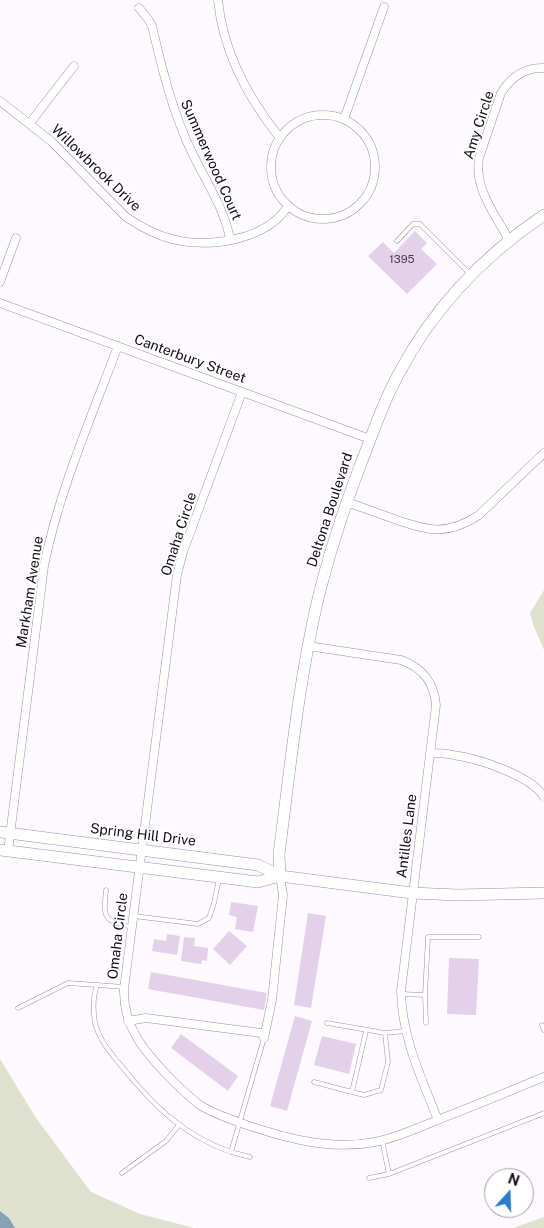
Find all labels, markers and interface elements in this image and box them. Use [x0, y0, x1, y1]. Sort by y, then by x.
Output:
street label: Amy Circle [460, 89, 498, 161]
street label: Summerwood Court [177, 97, 245, 223]
street label: Willowbrook Drive [48, 121, 144, 215]
house number: 1395 [389, 253, 415, 267]
street label: Canterbury Street [132, 331, 248, 387]
street label: Deltona Boulevard [304, 451, 356, 569]
street label: Omaha Circle [158, 490, 200, 578]
street label: Markham Avenue [13, 535, 47, 649]
street label: Antilles Lane [394, 793, 420, 879]
street label: Spring Hill Drive [89, 820, 197, 850]
street label: Omaha Circle [104, 892, 132, 980]
north arrow [484, 1168, 534, 1218]
text: N [506, 1170, 522, 1189]

